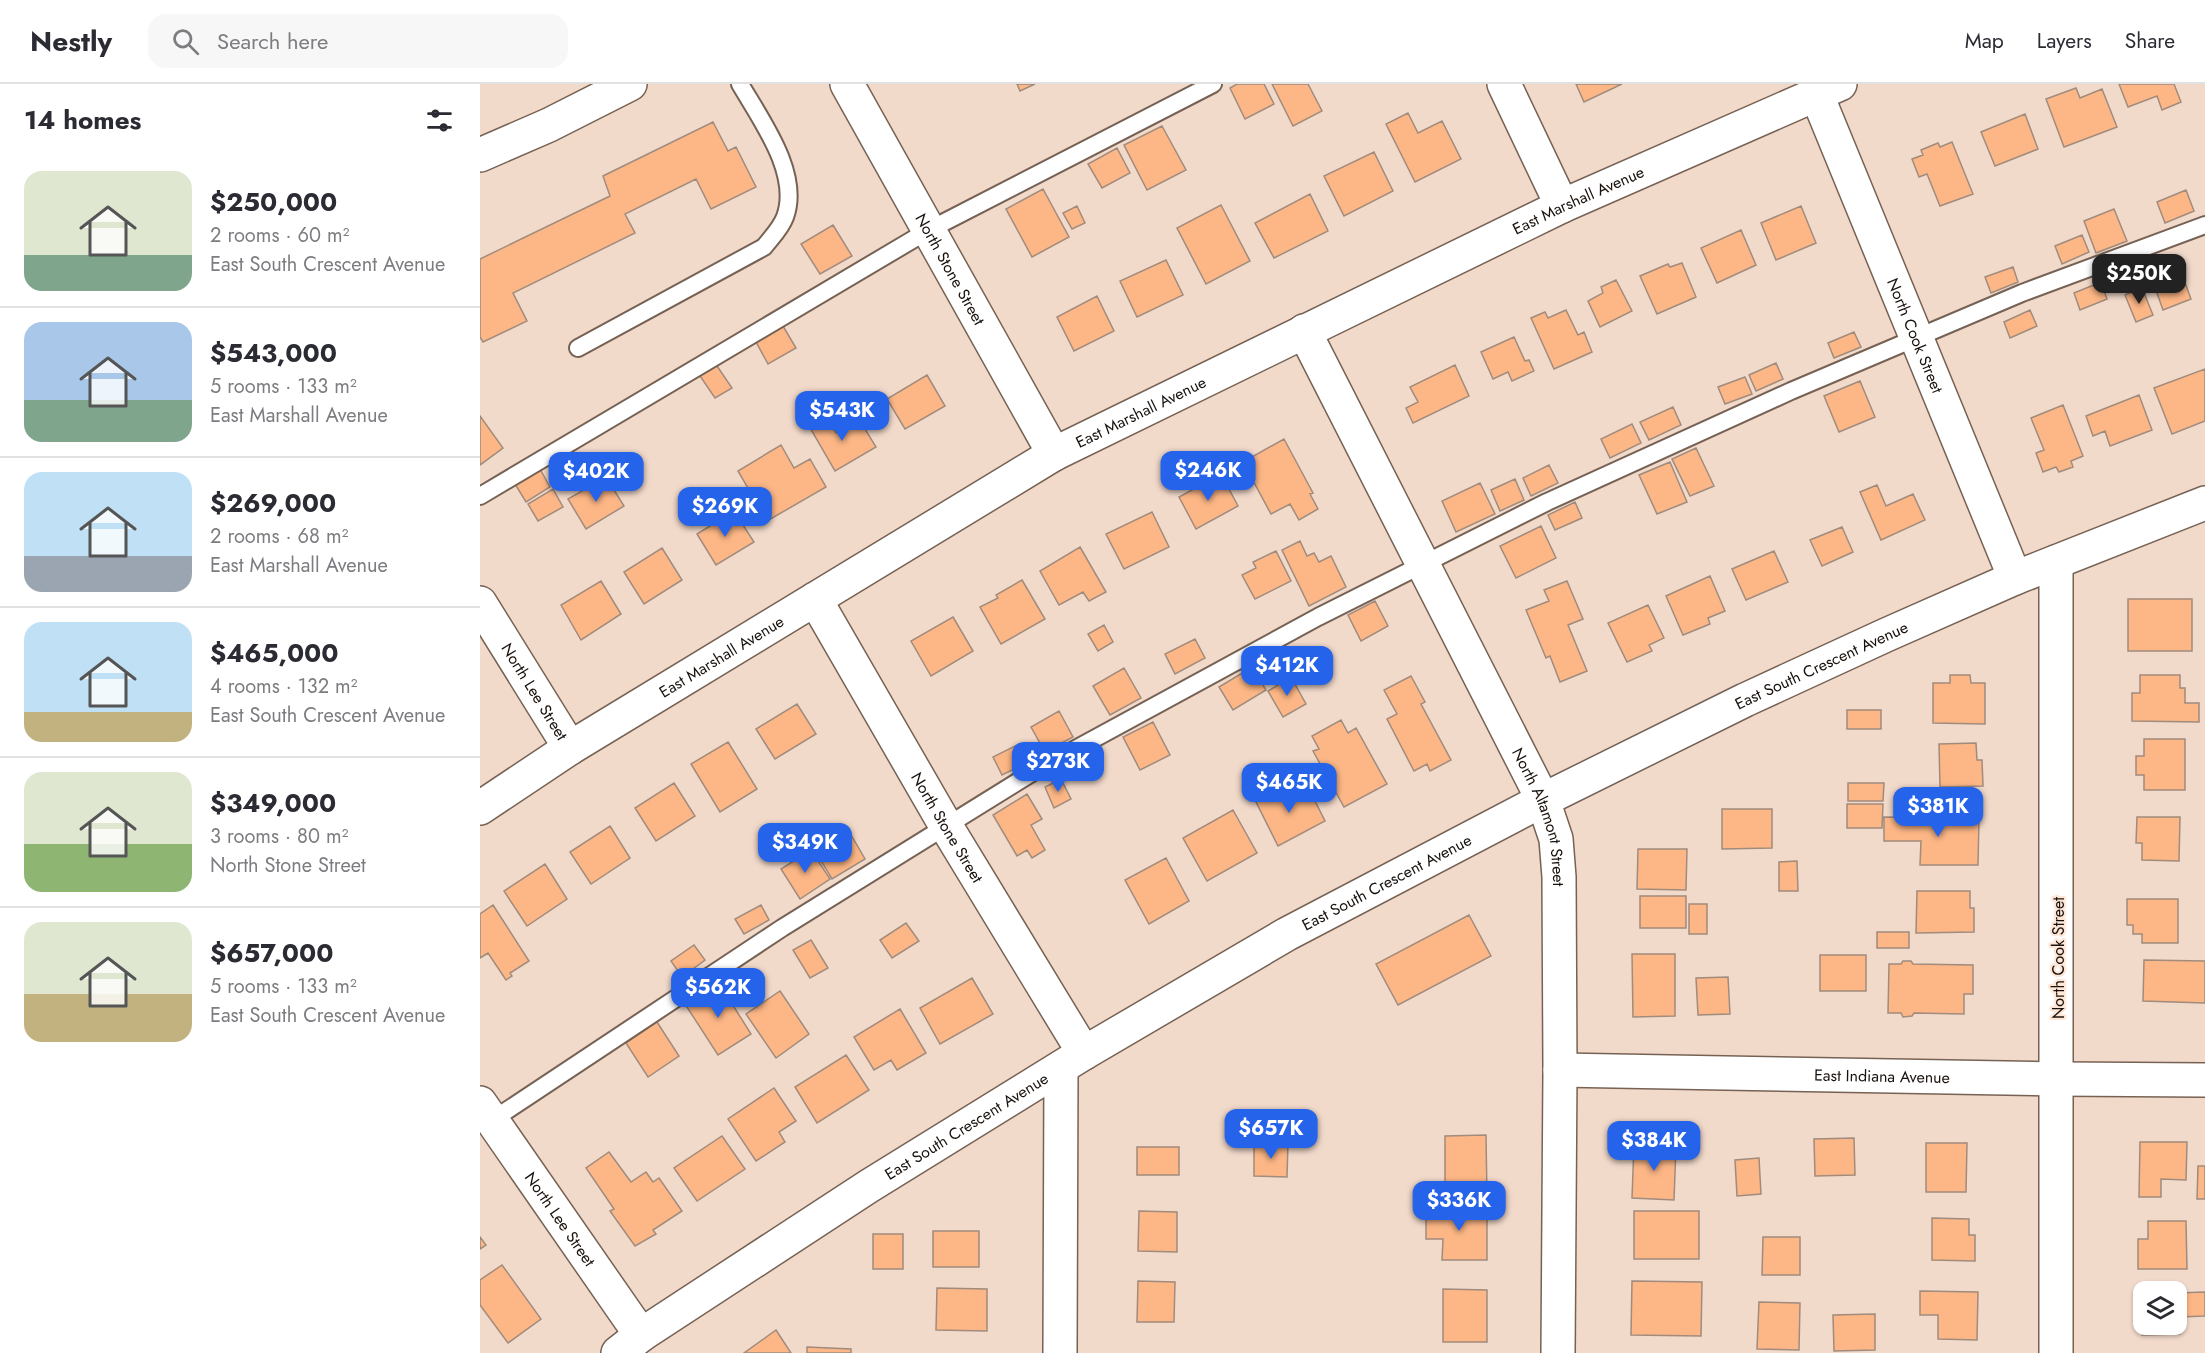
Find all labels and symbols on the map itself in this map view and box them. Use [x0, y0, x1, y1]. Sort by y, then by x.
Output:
street label: East Marshall Avenue [1509, 160, 1648, 240]
street label: North Stone Street [910, 209, 991, 329]
pin: $250K [2097, 254, 2181, 305]
street label: North Cook Street [1881, 275, 1949, 397]
street label: East Marshall Avenue [1072, 371, 1210, 454]
pin: $543K [800, 391, 884, 442]
pin: $246K [1166, 451, 1250, 502]
pin: $402K [554, 452, 638, 503]
pin: $269K [683, 487, 767, 538]
street label: East Marshall Avenue [655, 610, 788, 703]
street label: East South Crescent Avenue [1731, 616, 1912, 715]
street label: North Lee Street [496, 639, 573, 745]
pin: $412K [1245, 646, 1329, 697]
pin: $273K [1016, 742, 1100, 793]
street label: North Altamont Street [1506, 744, 1570, 887]
pin: $465K [1247, 763, 1331, 814]
street label: North Stone Street [905, 768, 989, 887]
pin: $381K [1896, 787, 1980, 838]
pin: $349K [763, 823, 847, 874]
street label: East South Crescent Avenue [1298, 828, 1476, 936]
street label: North Cook Street [2047, 897, 2070, 1019]
pin: $562K [676, 968, 760, 1019]
street label: East Indiana Avenue [1814, 1064, 1950, 1089]
street label: East South Crescent Avenue [880, 1067, 1053, 1186]
pin: $657K [1229, 1109, 1313, 1160]
pin: $384K [1612, 1121, 1696, 1172]
street label: North Lee Street [519, 1167, 601, 1271]
pin: $336K [1417, 1181, 1501, 1232]

